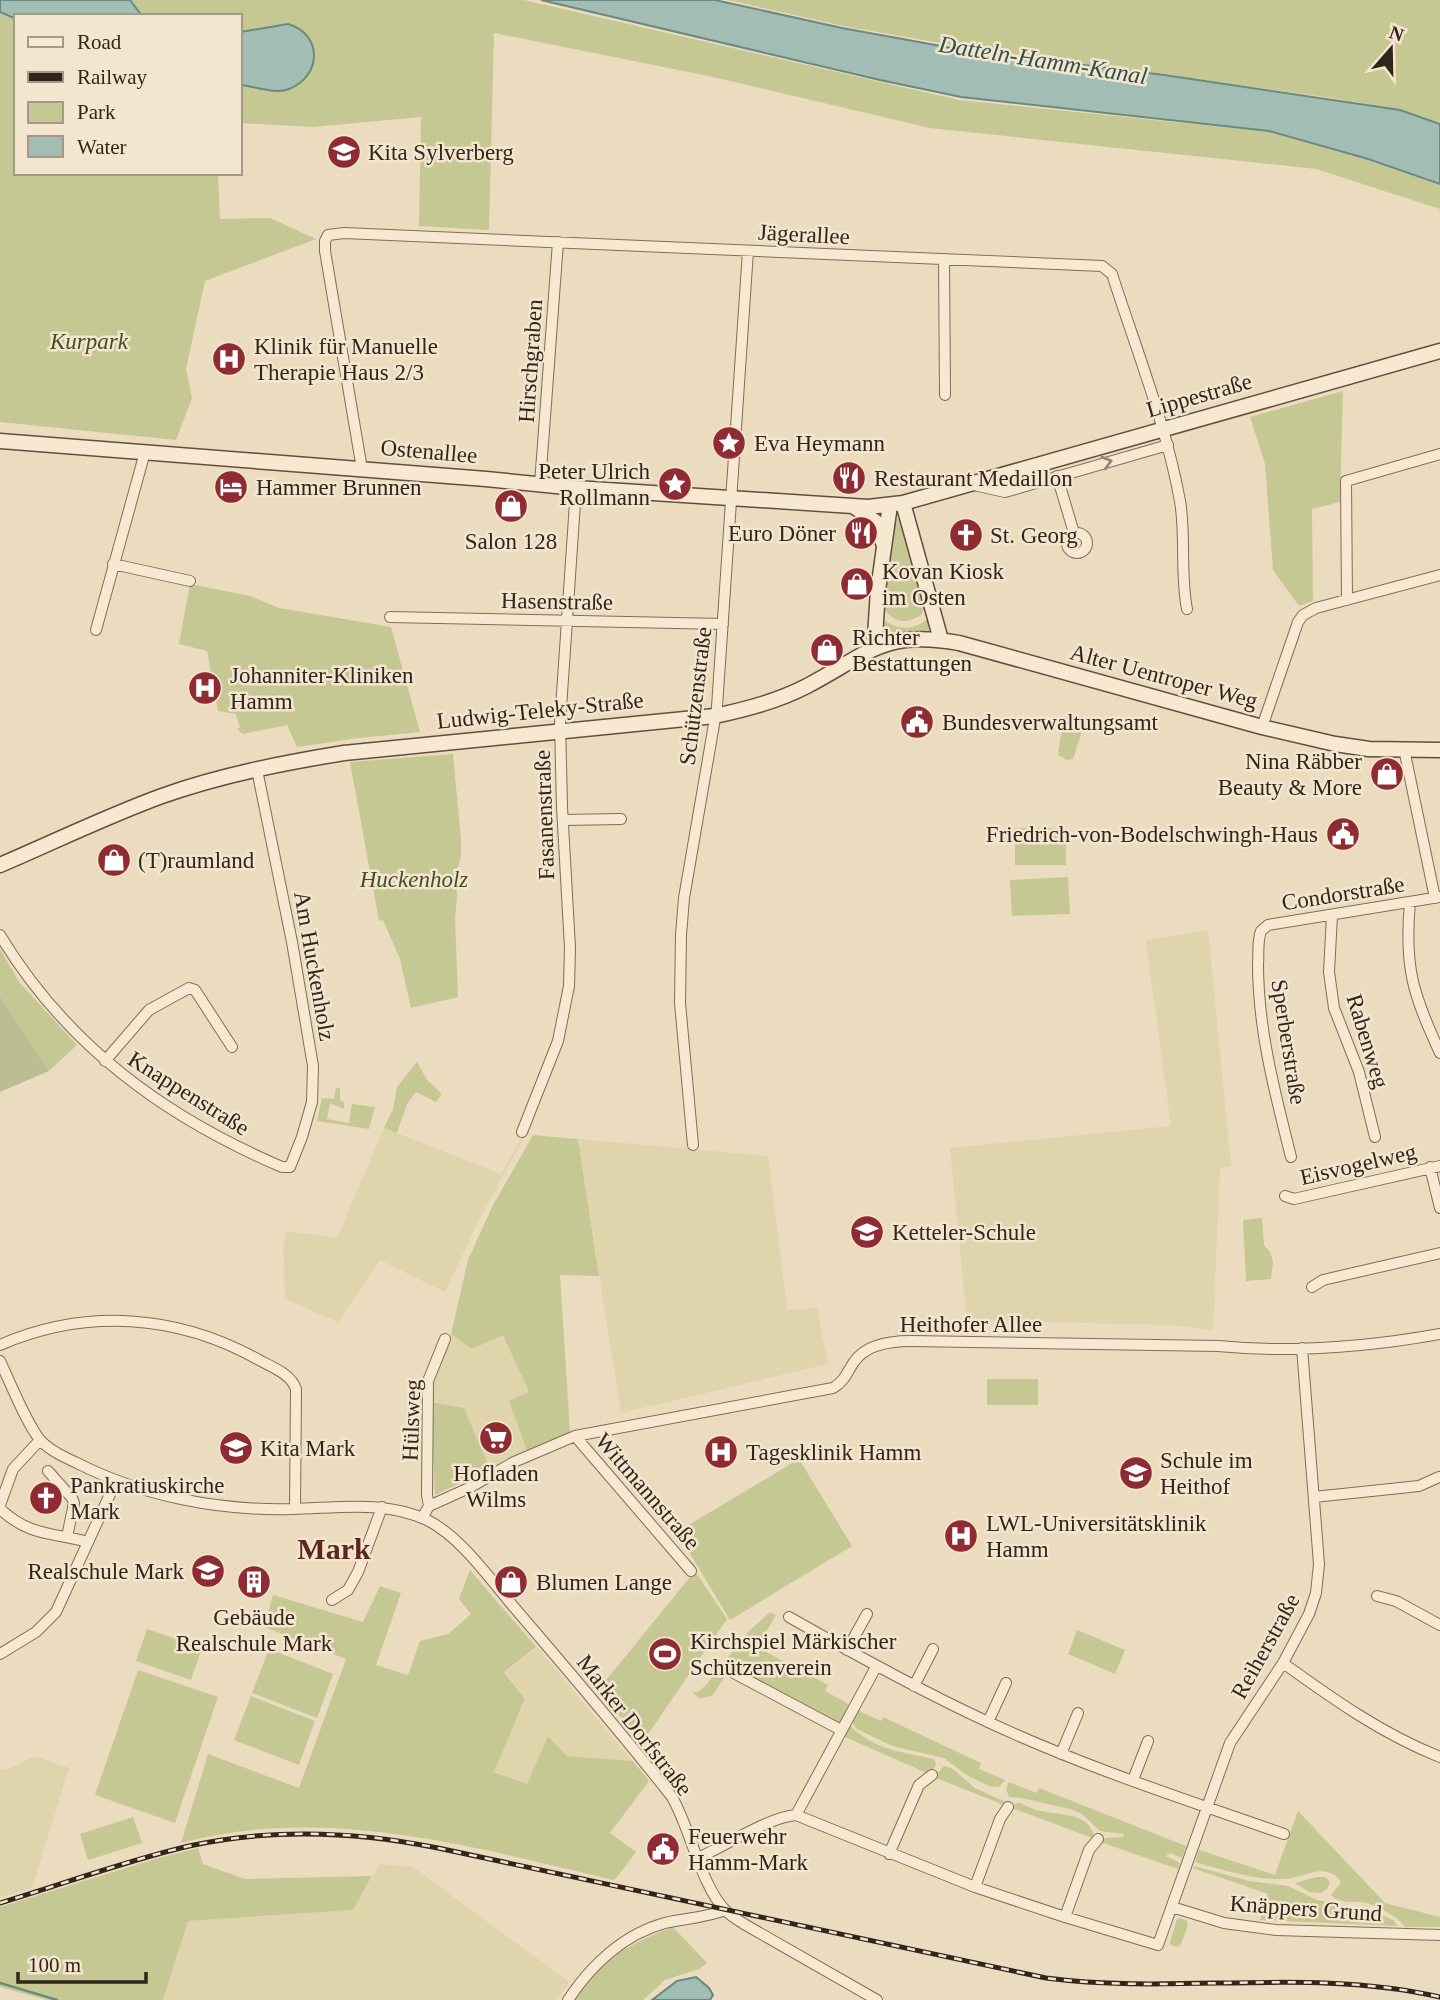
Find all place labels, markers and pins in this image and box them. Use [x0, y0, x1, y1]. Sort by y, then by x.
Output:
school or university icon: Kita Sylverberg [325, 133, 363, 171]
place label: Kita Sylverberg [368, 140, 514, 165]
place label: Klinik für Manuelle Therapie Haus 2/3 [254, 334, 438, 385]
hospital icon: Klinik für Manuelle Therapie Haus 2/3 [210, 340, 248, 378]
place icon: Eva Heymann [710, 424, 748, 462]
place label: Eva Heymann [754, 431, 885, 456]
place label: Peter Ulrich Rollmann [538, 459, 651, 510]
restaurant icon: Restaurant Medaillon [830, 459, 868, 497]
place icon: Peter Ulrich Rollmann [656, 465, 694, 503]
place label: Restaurant Medaillon [874, 466, 1073, 491]
hotel icon: Hammer Brunnen [212, 468, 250, 506]
place label: Hammer Brunnen [256, 475, 422, 500]
shop icon: Salon 128 [492, 487, 530, 525]
restaurant icon: Euro Döner [842, 514, 880, 552]
church icon: St. Georg [947, 516, 985, 554]
place label: Euro Döner [728, 521, 836, 546]
place label: St. Georg [990, 523, 1078, 548]
place label: Salon 128 [465, 529, 557, 554]
place label: Kovan Kiosk im Osten [882, 559, 1005, 610]
shop icon: Kovan Kiosk im Osten [838, 565, 876, 603]
place label: Richter Bestattungen [852, 625, 973, 676]
shop icon: Richter Bestattungen [808, 631, 846, 669]
place label: Johanniter-Kliniken Hamm [230, 663, 414, 714]
hospital icon: Johanniter-Kliniken Hamm [186, 669, 224, 707]
public building icon: Bundesverwaltungsamt [898, 703, 936, 741]
place label: Bundesverwaltungsamt [942, 710, 1159, 735]
place label: Nina Räbber Beauty & More [1218, 749, 1362, 800]
shop icon: Nina Räbber Beauty & More [1368, 755, 1406, 793]
public building icon: Friedrich-von-Bodelschwingh-Haus [1324, 815, 1362, 853]
place label: Friedrich-von-Bodelschwingh-Haus [986, 822, 1318, 847]
shop icon: (T)raumland [95, 841, 133, 879]
place label: (T)raumland [138, 848, 255, 873]
school or university icon: Ketteler-Schule [848, 1213, 886, 1251]
place label: Ketteler-Schule [892, 1220, 1036, 1245]
supermarket icon: Hofladen Wilms [477, 1419, 515, 1457]
school or university icon: Kita Mark [217, 1429, 255, 1467]
hospital icon: Tagesklinik Hamm [702, 1433, 740, 1471]
place label: Kita Mark [260, 1436, 356, 1461]
place label: Tagesklinik Hamm [746, 1440, 921, 1465]
place label: Schule im Heithof [1160, 1448, 1253, 1499]
school or university icon: Schule im Heithof [1117, 1454, 1155, 1492]
place label: Hofladen Wilms [453, 1461, 539, 1512]
place label: Pankratiuskirche Mark [70, 1473, 225, 1524]
church icon: Pankratiuskirche Mark [27, 1479, 65, 1517]
place label: LWL-Universitätsklinik Hamm [986, 1511, 1207, 1562]
hospital icon: LWL-Universitätsklinik Hamm [942, 1517, 980, 1555]
school or university icon: Realschule Mark [189, 1552, 227, 1590]
place label: Realschule Mark [28, 1559, 184, 1584]
building icon: Gebäude Realschule Mark [235, 1563, 273, 1601]
shop icon: Blumen Lange [492, 1563, 530, 1601]
place label: Blumen Lange [536, 1570, 672, 1595]
place label: Gebäude Realschule Mark [176, 1605, 333, 1656]
place label: Kirchspiel Märkischer Schützenverein [690, 1629, 897, 1680]
sports icon: Kirchspiel Märkischer Schützenverein [646, 1635, 684, 1673]
place label: Feuerwehr Hamm-Mark [688, 1824, 809, 1875]
public building icon: Feuerwehr Hamm-Mark [644, 1830, 682, 1868]

